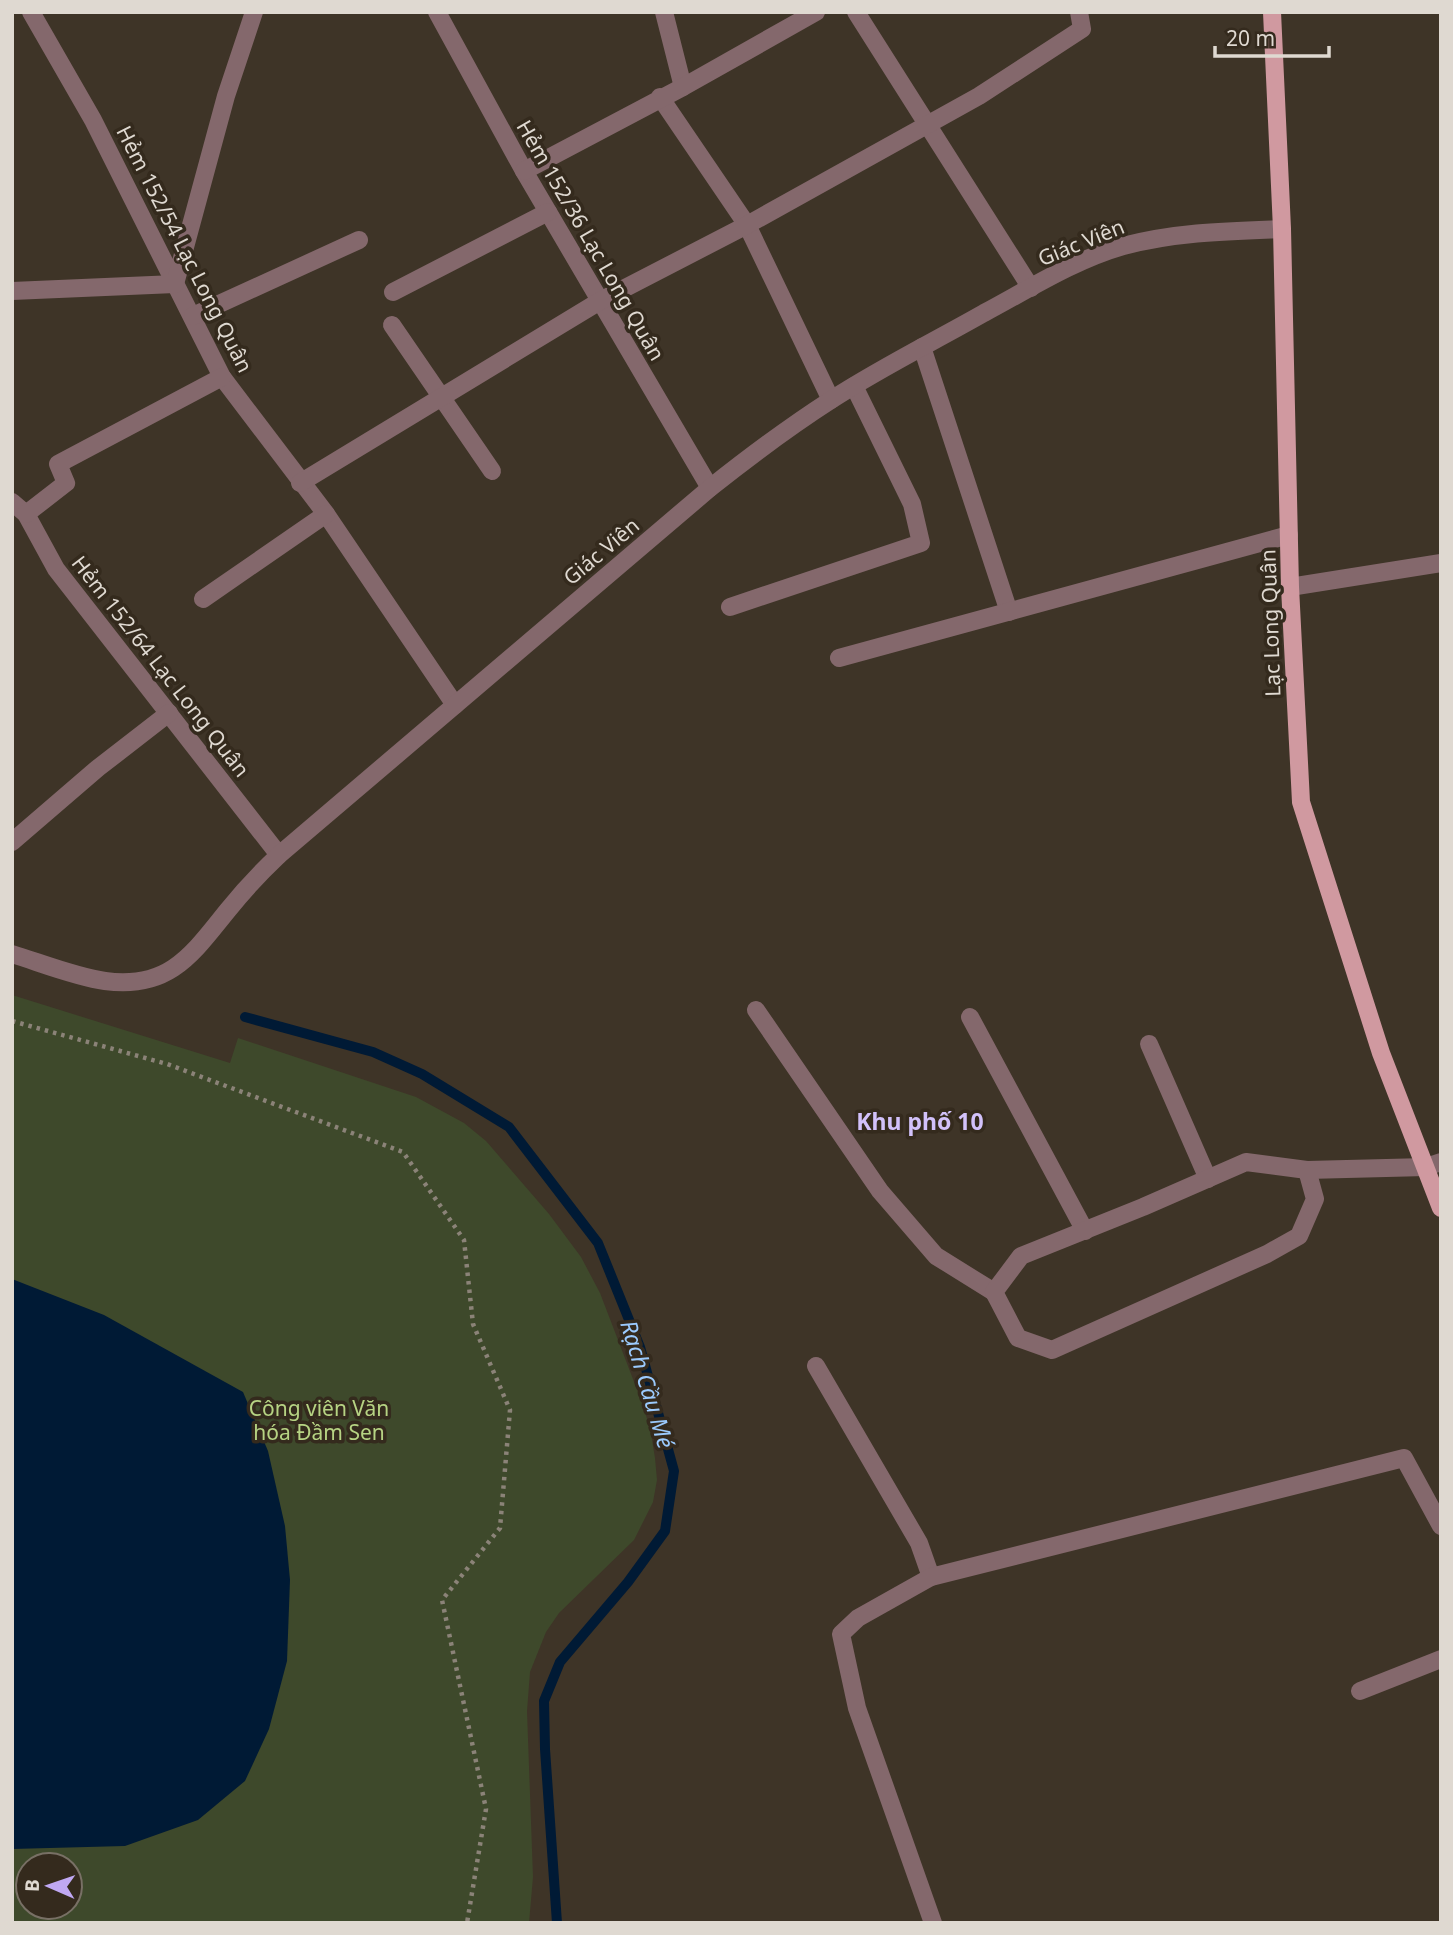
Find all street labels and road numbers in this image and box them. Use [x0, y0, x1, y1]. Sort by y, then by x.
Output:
street label: Hẻm 152/36 Lạc Long Quân [511, 115, 671, 365]
street label: Hẻm 152/54 Lạc Long Quân [110, 121, 260, 377]
street label: Giác Viên [1034, 212, 1128, 272]
street label: Giác Viên [557, 511, 645, 591]
street label: Lạc Long Quân [1253, 549, 1287, 697]
street label: Hẻm 152/64 Lạc Long Quân [66, 550, 256, 782]

